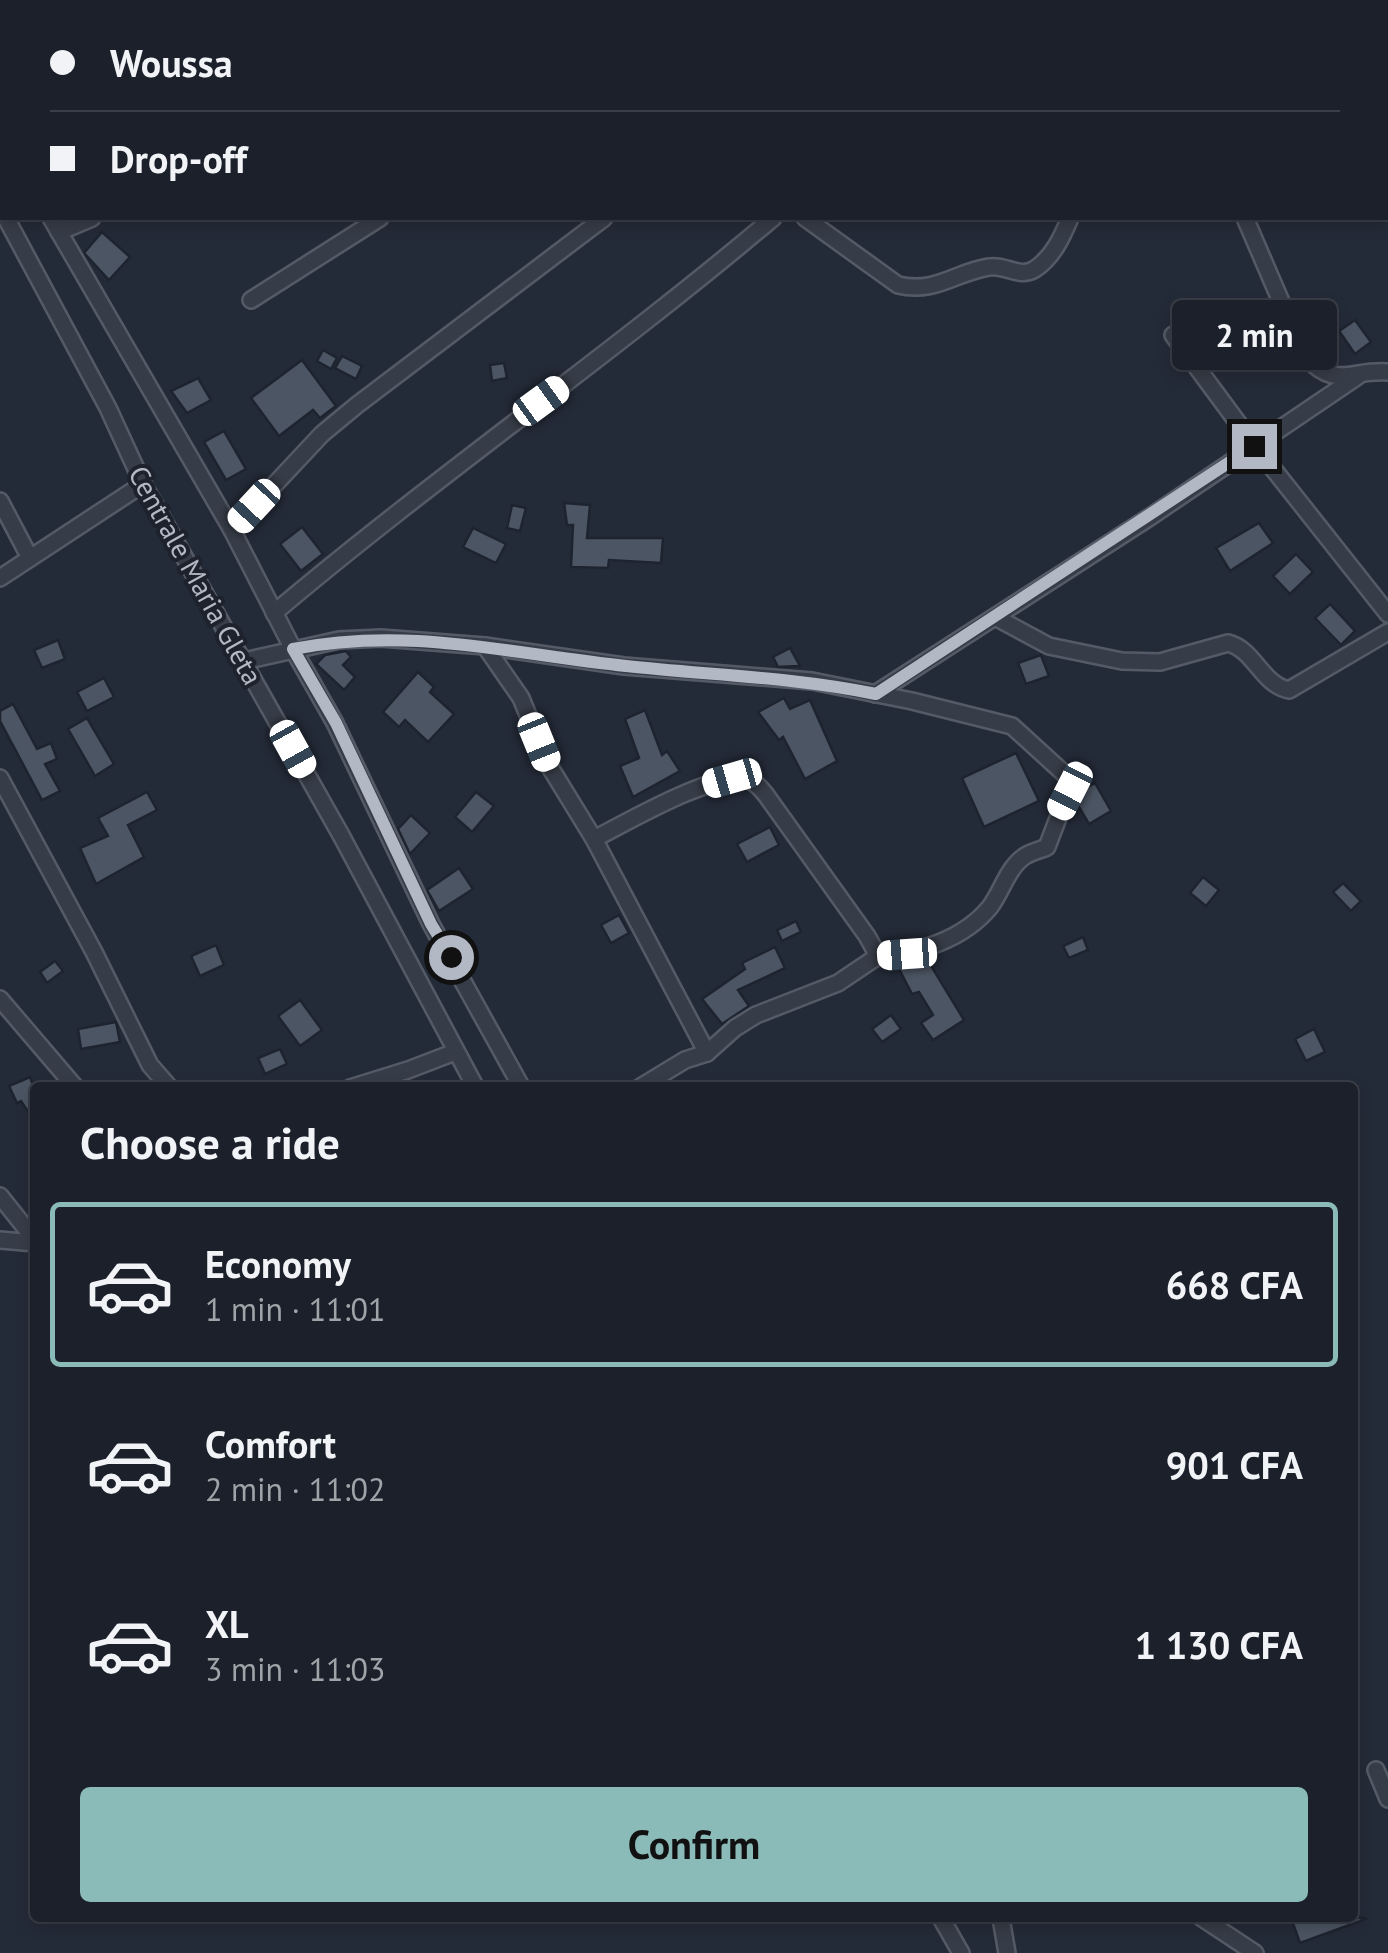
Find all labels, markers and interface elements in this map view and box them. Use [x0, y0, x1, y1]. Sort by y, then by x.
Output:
text: Woussa [110, 38, 233, 87]
text: Drop-off [110, 134, 247, 183]
callout: 2 min [1172, 301, 1336, 371]
text: 2 min [1215, 314, 1294, 356]
car [508, 371, 574, 431]
route end [1232, 424, 1277, 469]
street label: Centrale Maria Gleta [121, 459, 271, 691]
car [223, 474, 285, 538]
car [514, 709, 564, 775]
car [265, 715, 321, 783]
car [699, 755, 765, 801]
car [1043, 757, 1097, 825]
route start [429, 935, 474, 980]
car [876, 937, 938, 971]
text: Choose a ride [80, 1113, 340, 1171]
text: Economy [205, 1239, 351, 1288]
icon: car [85, 1240, 175, 1330]
text: 668 CFA [1166, 1260, 1303, 1309]
text: 1 min · 11:01 [205, 1288, 385, 1330]
text: Comfort [205, 1419, 336, 1468]
icon: car [85, 1420, 175, 1510]
text: 901 CFA [1166, 1440, 1303, 1489]
text: 2 min · 11:02 [205, 1468, 385, 1510]
text: XL [205, 1599, 249, 1648]
icon: car [85, 1600, 175, 1690]
text: 1 130 CFA [1135, 1620, 1303, 1669]
text: 3 min · 11:03 [205, 1648, 385, 1690]
button: Confirm [80, 1787, 1308, 1902]

